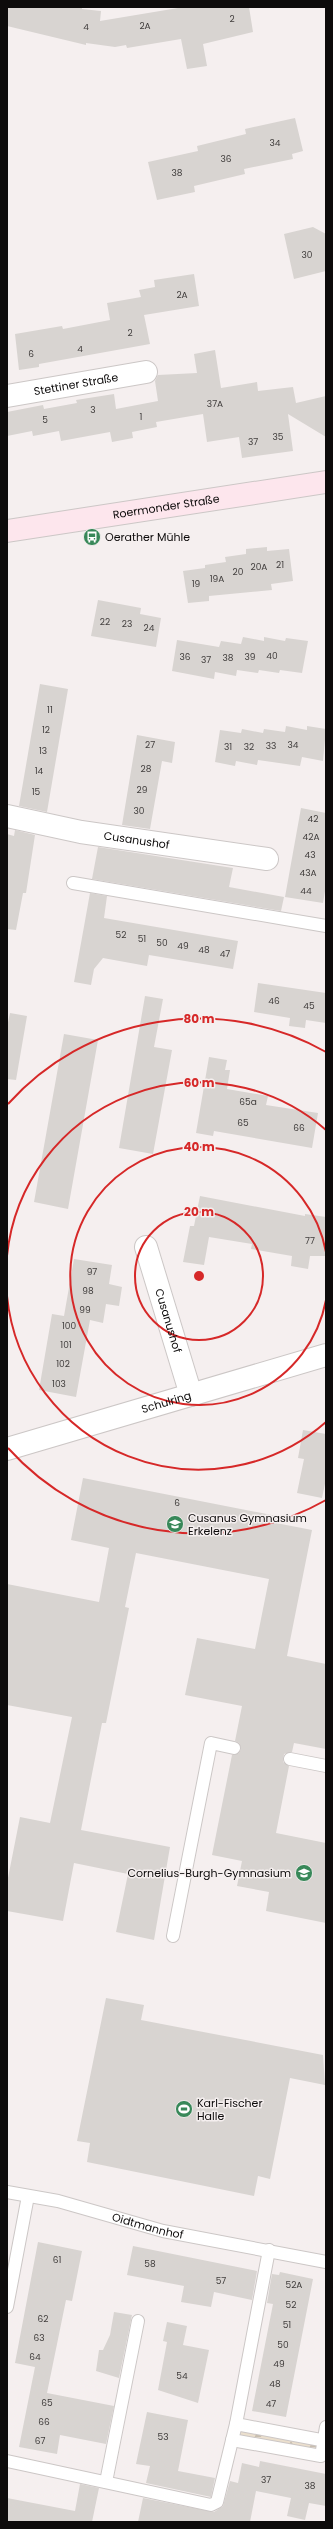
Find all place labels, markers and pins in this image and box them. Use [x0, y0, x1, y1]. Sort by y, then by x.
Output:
bus stop icon: Oerather Mühle [82, 527, 102, 547]
place label: Oerather Mühle [105, 529, 190, 545]
centre of rings [192, 1269, 206, 1283]
place label: Cusanus Gymnasium Erkelenz [188, 1510, 307, 1539]
school or university icon: Cusanus Gymnasium Erkelenz [165, 1514, 185, 1534]
school or university icon: Cornelius-Burgh-Gymnasium [294, 1863, 314, 1883]
place label: Cornelius-Burgh-Gymnasium [127, 1865, 291, 1881]
place label: Karl-Fischer Halle [197, 2095, 263, 2124]
sports icon: Karl-Fischer Halle [174, 2099, 194, 2119]

